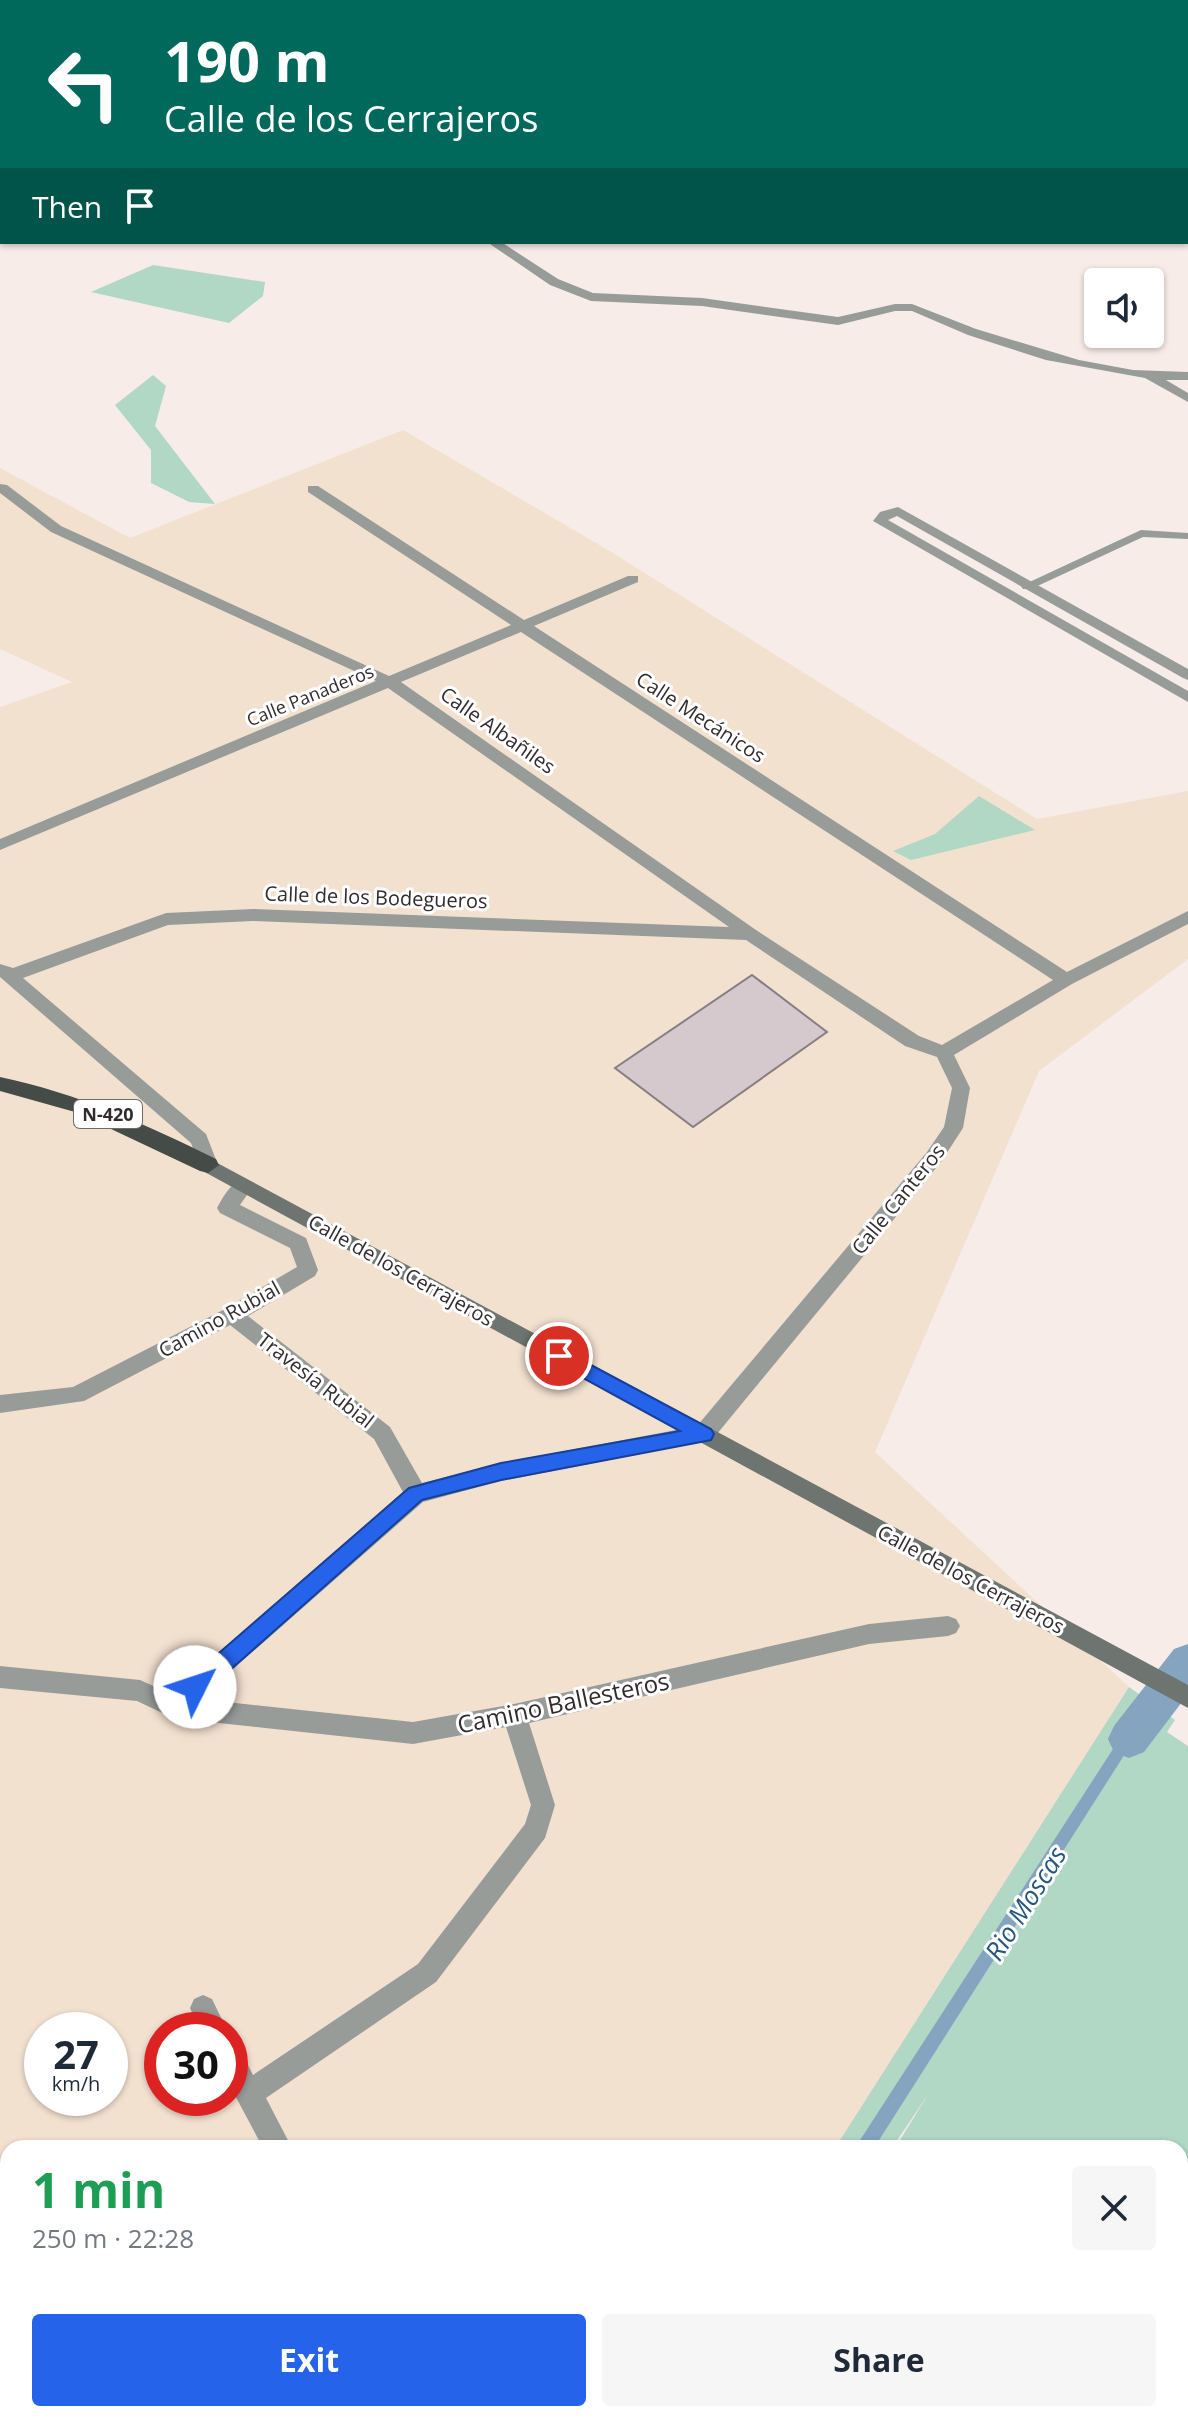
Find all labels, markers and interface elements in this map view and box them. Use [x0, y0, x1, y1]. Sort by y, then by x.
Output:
text: 190 m [164, 22, 330, 98]
icon: left [32, 32, 136, 136]
text: Calle de los Cerrajeros [164, 94, 538, 143]
icon: arrive [118, 184, 162, 228]
text: Then [32, 186, 102, 227]
map controls [1084, 268, 1164, 348]
button: sound [1084, 268, 1164, 348]
street label: Calle Panaderos [243, 659, 377, 731]
street label: Calle Mecánicos [631, 665, 771, 769]
street label: Calle Albañiles [435, 680, 561, 780]
street label: Calle de los Bodegueros [264, 880, 488, 914]
road number: N-420 [74, 1100, 142, 1128]
street label: Calle Canteros [845, 1138, 951, 1260]
street label: Calle de los Cerrajeros [303, 1208, 499, 1332]
street label: Camino Rubial [153, 1275, 285, 1363]
pin [525, 1322, 593, 1390]
street label: Travesía Rubial [252, 1326, 380, 1434]
icon: arrive [537, 1334, 581, 1378]
street label: Calle de los Cerrajeros [873, 1518, 1069, 1640]
position arrow [153, 1645, 237, 1729]
street label: Camino Ballesteros [454, 1663, 672, 1741]
water label: Rio Moscas [976, 1839, 1074, 1967]
speed limit sign: 30 [144, 2012, 248, 2116]
text: 27 [53, 2026, 99, 2081]
text: km/h [52, 2070, 100, 2097]
text: 1 min [32, 2157, 165, 2222]
button: close [1072, 2166, 1156, 2250]
text: 250 m · 22:28 [32, 2220, 194, 2256]
button: Exit [32, 2314, 586, 2406]
button: Share [602, 2314, 1156, 2406]

